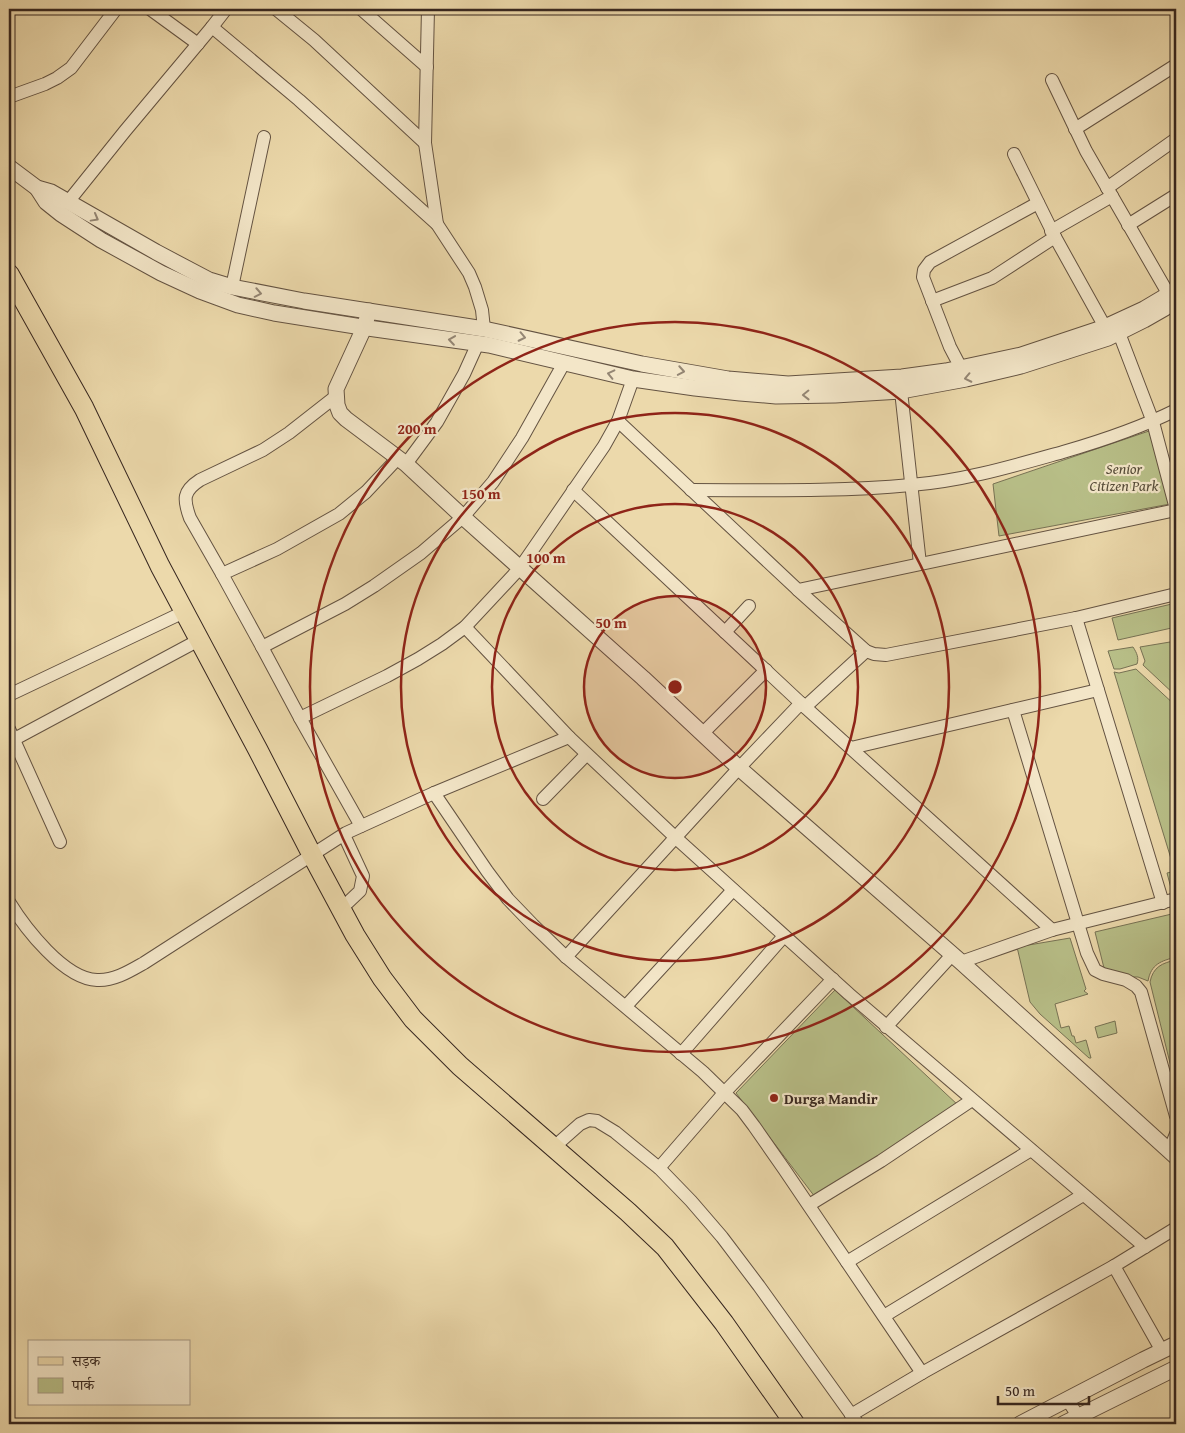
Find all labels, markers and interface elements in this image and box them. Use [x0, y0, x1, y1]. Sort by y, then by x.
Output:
one-way arrow [90, 212, 99, 222]
one-way arrow [254, 287, 262, 297]
one-way arrow [517, 331, 526, 342]
one-way arrow [448, 335, 456, 345]
one-way arrow [676, 365, 685, 375]
one-way arrow [606, 369, 615, 380]
one-way arrow [963, 372, 972, 383]
one-way arrow [802, 390, 810, 400]
text: 200 m [397, 418, 437, 439]
park label: Senior Citizen Park [1090, 458, 1159, 496]
text: 150 m [461, 483, 501, 504]
text: 100 m [526, 547, 566, 568]
text: 50 m [595, 612, 627, 633]
centre of rings [666, 678, 684, 696]
place label: Durga Mandir [784, 1088, 878, 1109]
marker: Durga Mandir [768, 1092, 780, 1104]
legend [28, 1340, 190, 1406]
text: सड़क [71, 1350, 101, 1371]
scale bar [998, 1373, 1089, 1405]
text: पार्क [71, 1374, 95, 1395]
text: 50 m [1005, 1380, 1036, 1401]

